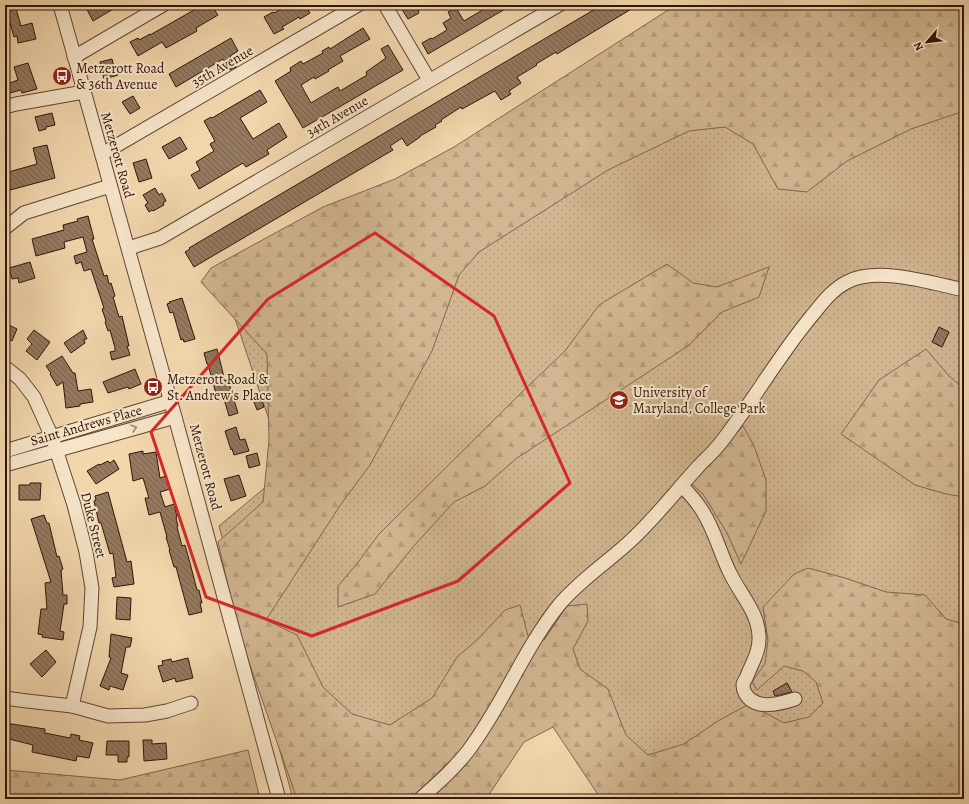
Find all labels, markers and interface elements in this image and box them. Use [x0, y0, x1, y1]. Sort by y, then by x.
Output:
north arrow [907, 22, 947, 62]
text: N [910, 39, 927, 54]
street label: 35th Avenue [188, 41, 257, 92]
place label: Metzerott Road & 36th Avenue [76, 59, 165, 94]
bus stop icon: Metzerott Road & 36th Avenue [51, 65, 73, 87]
street label: 34th Avenue [303, 91, 372, 142]
street label: Metzerott Road [96, 110, 139, 201]
place label: Metzerott Road & St. Andrew's Place [167, 370, 272, 405]
bus stop icon: Metzerott Road & St. Andrew's Place [142, 376, 164, 398]
place label: University of Maryland, College Park [633, 383, 766, 418]
school or university icon: University of Maryland, College Park [608, 389, 630, 411]
street label: Saint Andrews Place [28, 400, 144, 450]
street label: Metzerott Road [185, 422, 226, 513]
one-way arrow [130, 425, 137, 433]
street label: Duke Street [76, 490, 111, 561]

